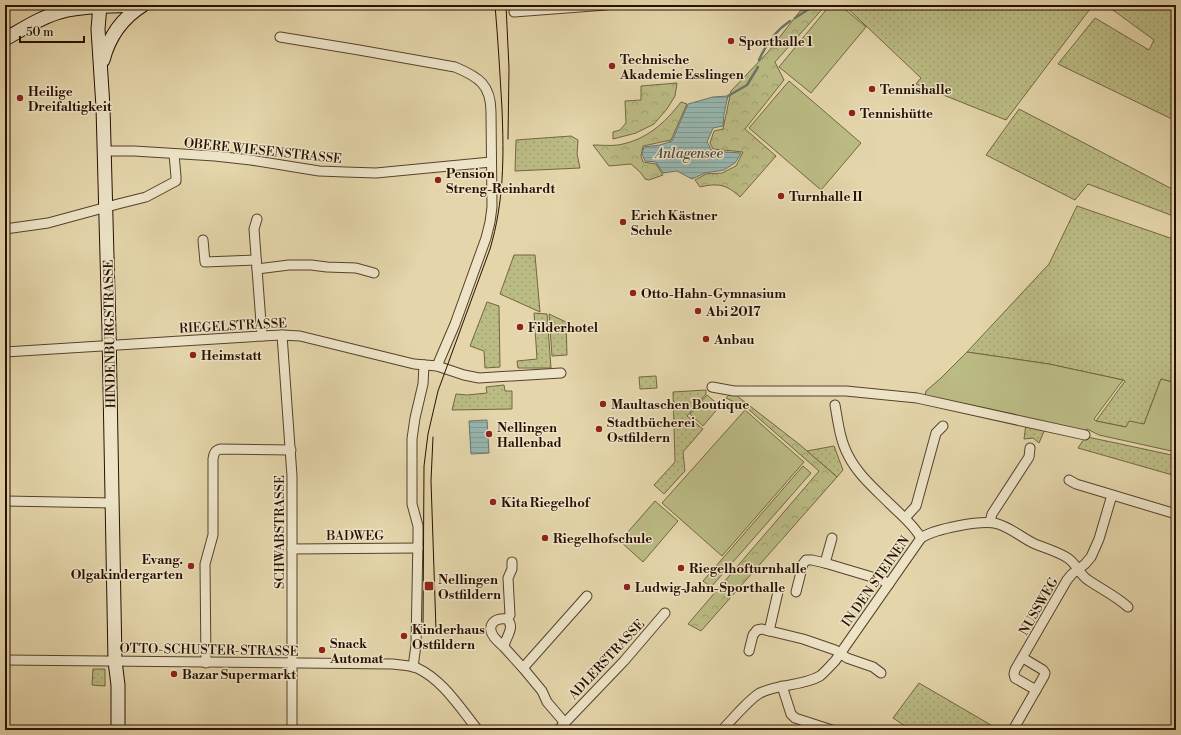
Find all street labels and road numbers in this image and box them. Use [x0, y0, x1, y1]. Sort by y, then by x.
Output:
street label: OBERE WIESENSTRASSE [183, 135, 343, 167]
street label: HINDENBURGSTRASSE [101, 259, 119, 408]
street label: RIEGELSTRASSE [179, 315, 288, 337]
street label: SCHWABSTRASSE [272, 475, 288, 589]
street label: BADWEG [325, 528, 384, 544]
street label: IN DEN STEINEN [838, 533, 913, 630]
street label: NUSSWEG [1016, 574, 1062, 638]
street label: ADLERSTRASSE [565, 616, 648, 704]
street label: OTTO-SCHUSTER-STRASSE [119, 640, 299, 660]

